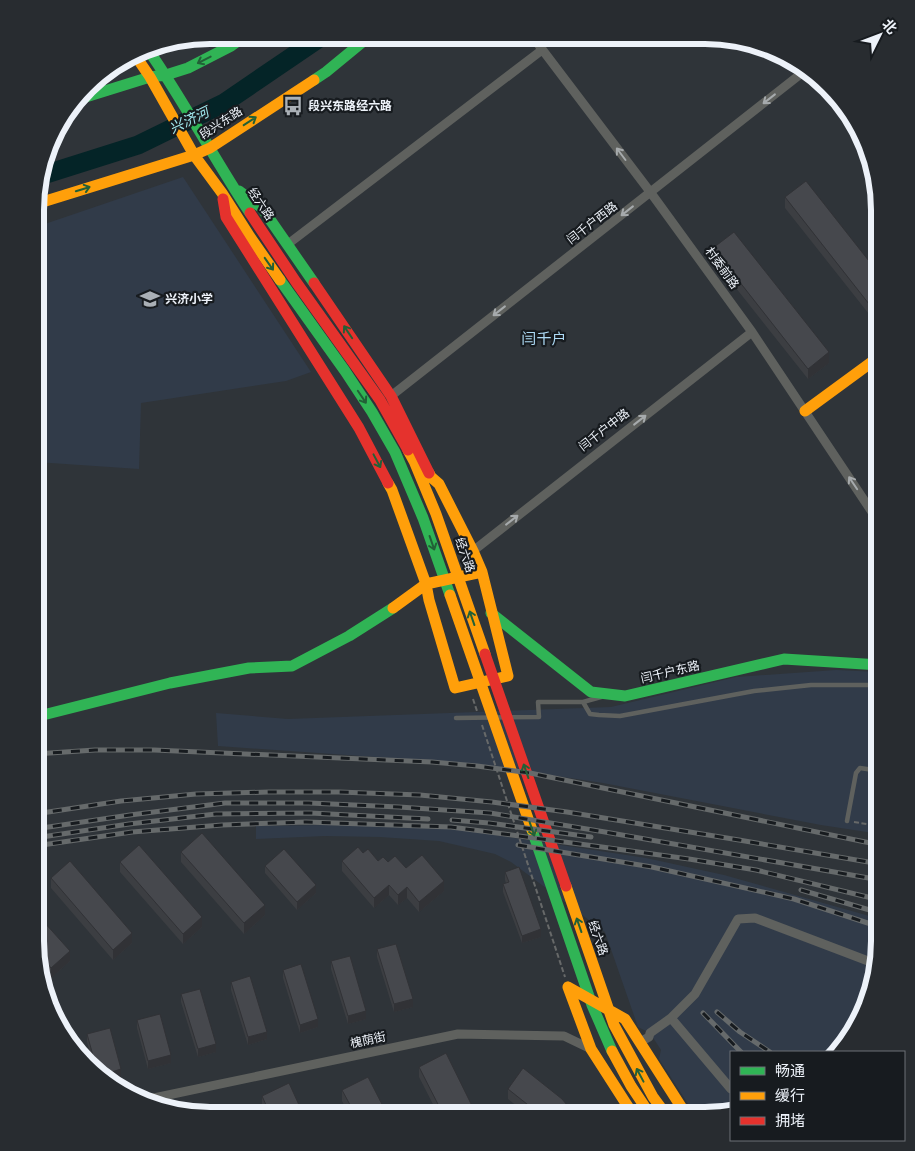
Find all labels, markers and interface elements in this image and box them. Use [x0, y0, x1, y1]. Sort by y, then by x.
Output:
north arrow [855, 10, 905, 60]
text: 北 [878, 14, 902, 38]
one-way arrow [197, 56, 212, 65]
one-way arrow [762, 93, 775, 104]
bus stop icon: 段兴东路经六路 [282, 95, 304, 117]
place label: 段兴东路经六路 [308, 97, 392, 113]
water label: 兴济河 [166, 100, 215, 137]
street label: 段兴东路 [196, 102, 245, 142]
one-way arrow [243, 116, 257, 126]
one-way arrow [616, 148, 627, 161]
one-way arrow [75, 184, 91, 194]
street label: 经六路 [245, 184, 279, 223]
street label: 闫千户西路 [563, 197, 620, 247]
one-way arrow [621, 205, 634, 216]
street label: 村委前路 [702, 243, 743, 292]
one-way arrow [264, 257, 274, 271]
school or university icon: 兴济小学 [139, 288, 161, 310]
place label: 兴济小学 [165, 290, 213, 306]
one-way arrow [493, 305, 506, 316]
one-way arrow [343, 326, 353, 340]
district label: 闫千户 [521, 328, 567, 348]
one-way arrow [357, 390, 367, 404]
street label: 闫千户中路 [575, 404, 632, 454]
one-way arrow [633, 415, 646, 426]
one-way arrow [372, 454, 382, 469]
one-way arrow [848, 477, 858, 491]
one-way arrow [505, 515, 518, 526]
one-way arrow [427, 535, 437, 551]
street label: 经六路 [453, 535, 479, 574]
one-way arrow [467, 610, 476, 626]
street label: 闫千户东路 [639, 656, 701, 686]
one-way arrow [521, 764, 530, 779]
one-way arrow [528, 820, 537, 836]
one-way arrow [574, 917, 583, 933]
street label: 经六路 [586, 918, 612, 957]
street label: 槐荫街 [349, 1027, 387, 1051]
legend [730, 1051, 905, 1141]
text: 畅通 [775, 1060, 805, 1080]
one-way arrow [635, 1067, 645, 1082]
text: 缓行 [775, 1085, 805, 1105]
text: 拥堵 [775, 1110, 805, 1130]

